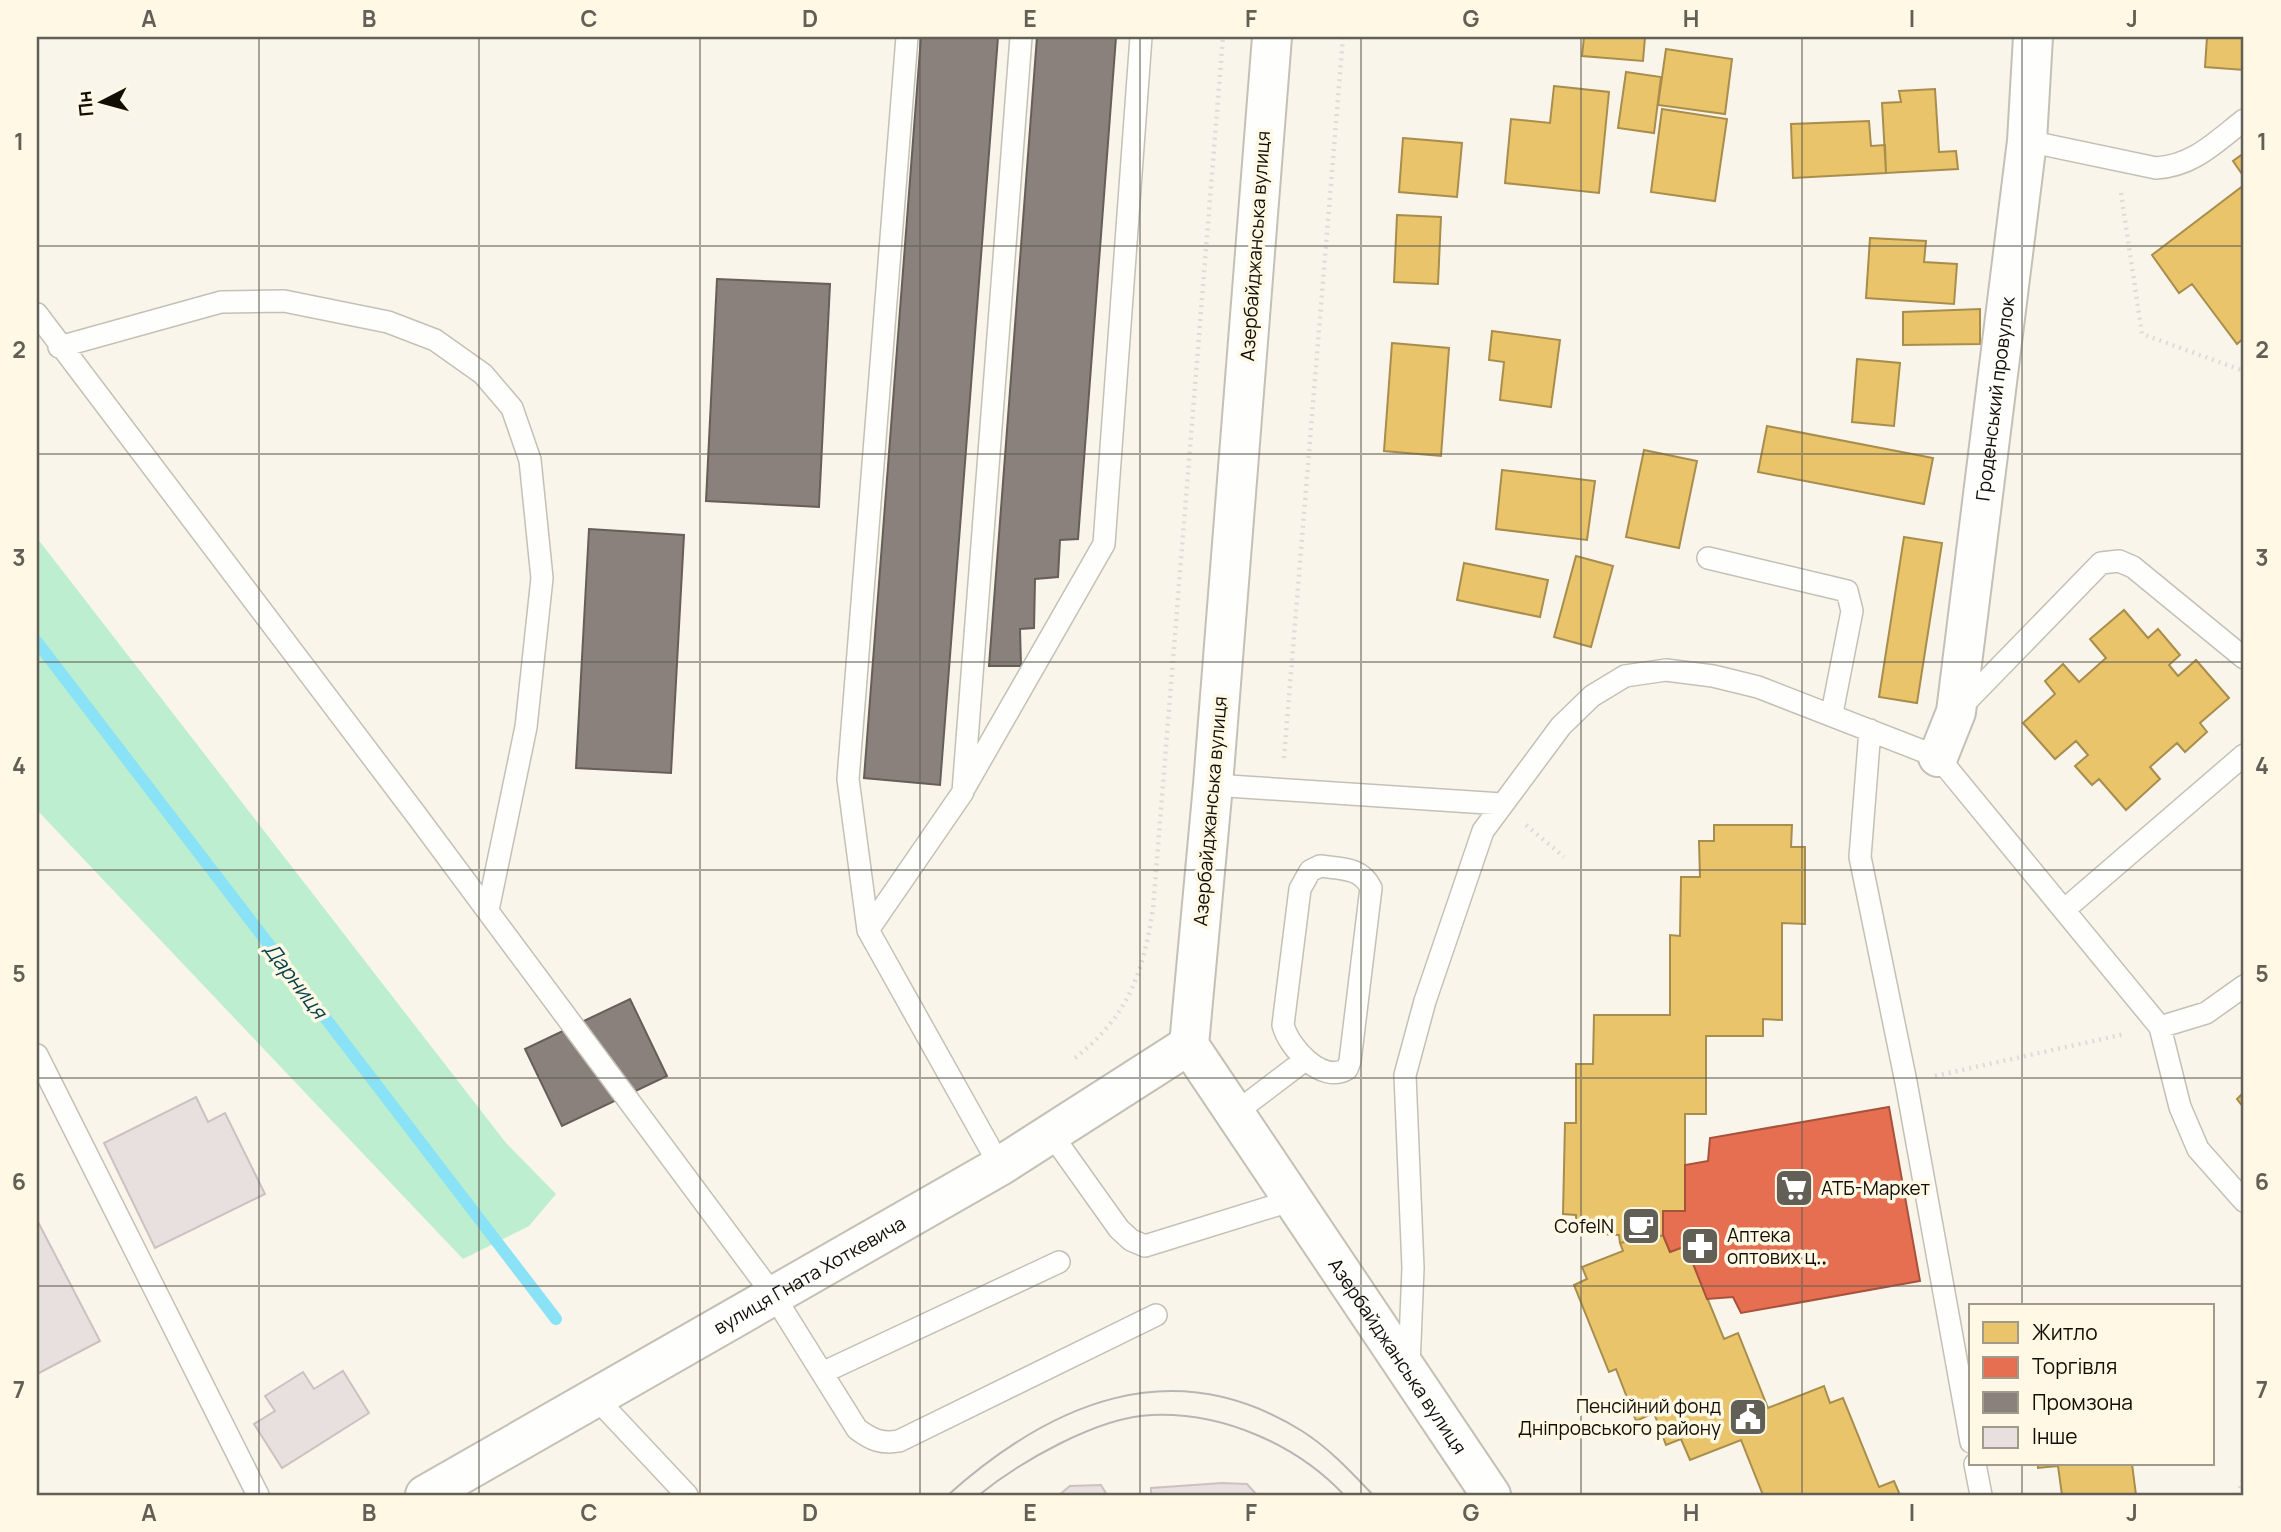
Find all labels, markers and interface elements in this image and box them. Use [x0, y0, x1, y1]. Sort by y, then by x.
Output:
text: A [141, 2, 157, 34]
text: B [362, 2, 376, 34]
text: C [581, 2, 598, 34]
text: D [802, 2, 818, 34]
text: E [1023, 2, 1037, 34]
text: F [1245, 2, 1257, 34]
text: G [1463, 2, 1480, 34]
text: H [1683, 2, 1699, 34]
text: I [1909, 2, 1915, 34]
text: J [2126, 2, 2138, 34]
north arrow [66, 66, 136, 136]
text: Пн [71, 90, 99, 118]
text: 1 [14, 125, 24, 157]
text: 1 [2257, 125, 2267, 157]
street label: Азербайджанська вулиця [1234, 130, 1276, 362]
street label: Гроденський провулок [1969, 295, 2021, 503]
text: 2 [12, 333, 26, 365]
text: 2 [2255, 333, 2269, 365]
text: 3 [12, 541, 26, 573]
text: 3 [2255, 541, 2269, 573]
street label: Азербайджанська вулиця [1187, 695, 1233, 927]
text: 4 [12, 749, 26, 781]
text: 4 [2255, 749, 2269, 781]
water label: Дарниця [258, 936, 335, 1025]
text: 5 [12, 957, 26, 989]
text: 5 [2255, 957, 2269, 989]
text: 6 [12, 1165, 26, 1197]
text: 6 [2255, 1165, 2269, 1197]
supermarket icon: АТБ-Маркет [1773, 1167, 1815, 1209]
place label: АТБ-Маркет [1821, 1175, 1930, 1201]
cafe icon: CofeIN [1620, 1205, 1662, 1247]
street label: вулиця Гната Хоткевича [709, 1210, 910, 1340]
place label: CofeIN [1554, 1213, 1614, 1239]
place label: Аптека оптових ц‥ [1727, 1222, 1826, 1270]
pharmacy icon: Аптека оптових ц‥ [1679, 1225, 1721, 1267]
street label: Азербайджанська вулиця [1323, 1253, 1473, 1459]
legend [1969, 1304, 2214, 1466]
text: Житло [2032, 1318, 2098, 1346]
text: Торгівля [2032, 1352, 2117, 1380]
text: 7 [13, 1373, 25, 1405]
text: 7 [2256, 1373, 2268, 1405]
text: Промзона [2032, 1388, 2133, 1416]
place label: Пенсійний фонд Дніпровського району [1518, 1393, 1721, 1441]
public building icon: Пенсійний фонд Дніпровського району [1727, 1396, 1769, 1438]
text: Інше [2032, 1422, 2078, 1450]
text: A [141, 1496, 157, 1528]
text: B [362, 1496, 376, 1528]
text: C [581, 1496, 598, 1528]
text: D [802, 1496, 818, 1528]
text: E [1023, 1496, 1037, 1528]
text: F [1245, 1496, 1257, 1528]
text: G [1463, 1496, 1480, 1528]
text: H [1683, 1496, 1699, 1528]
text: I [1909, 1496, 1915, 1528]
text: J [2126, 1496, 2138, 1528]

